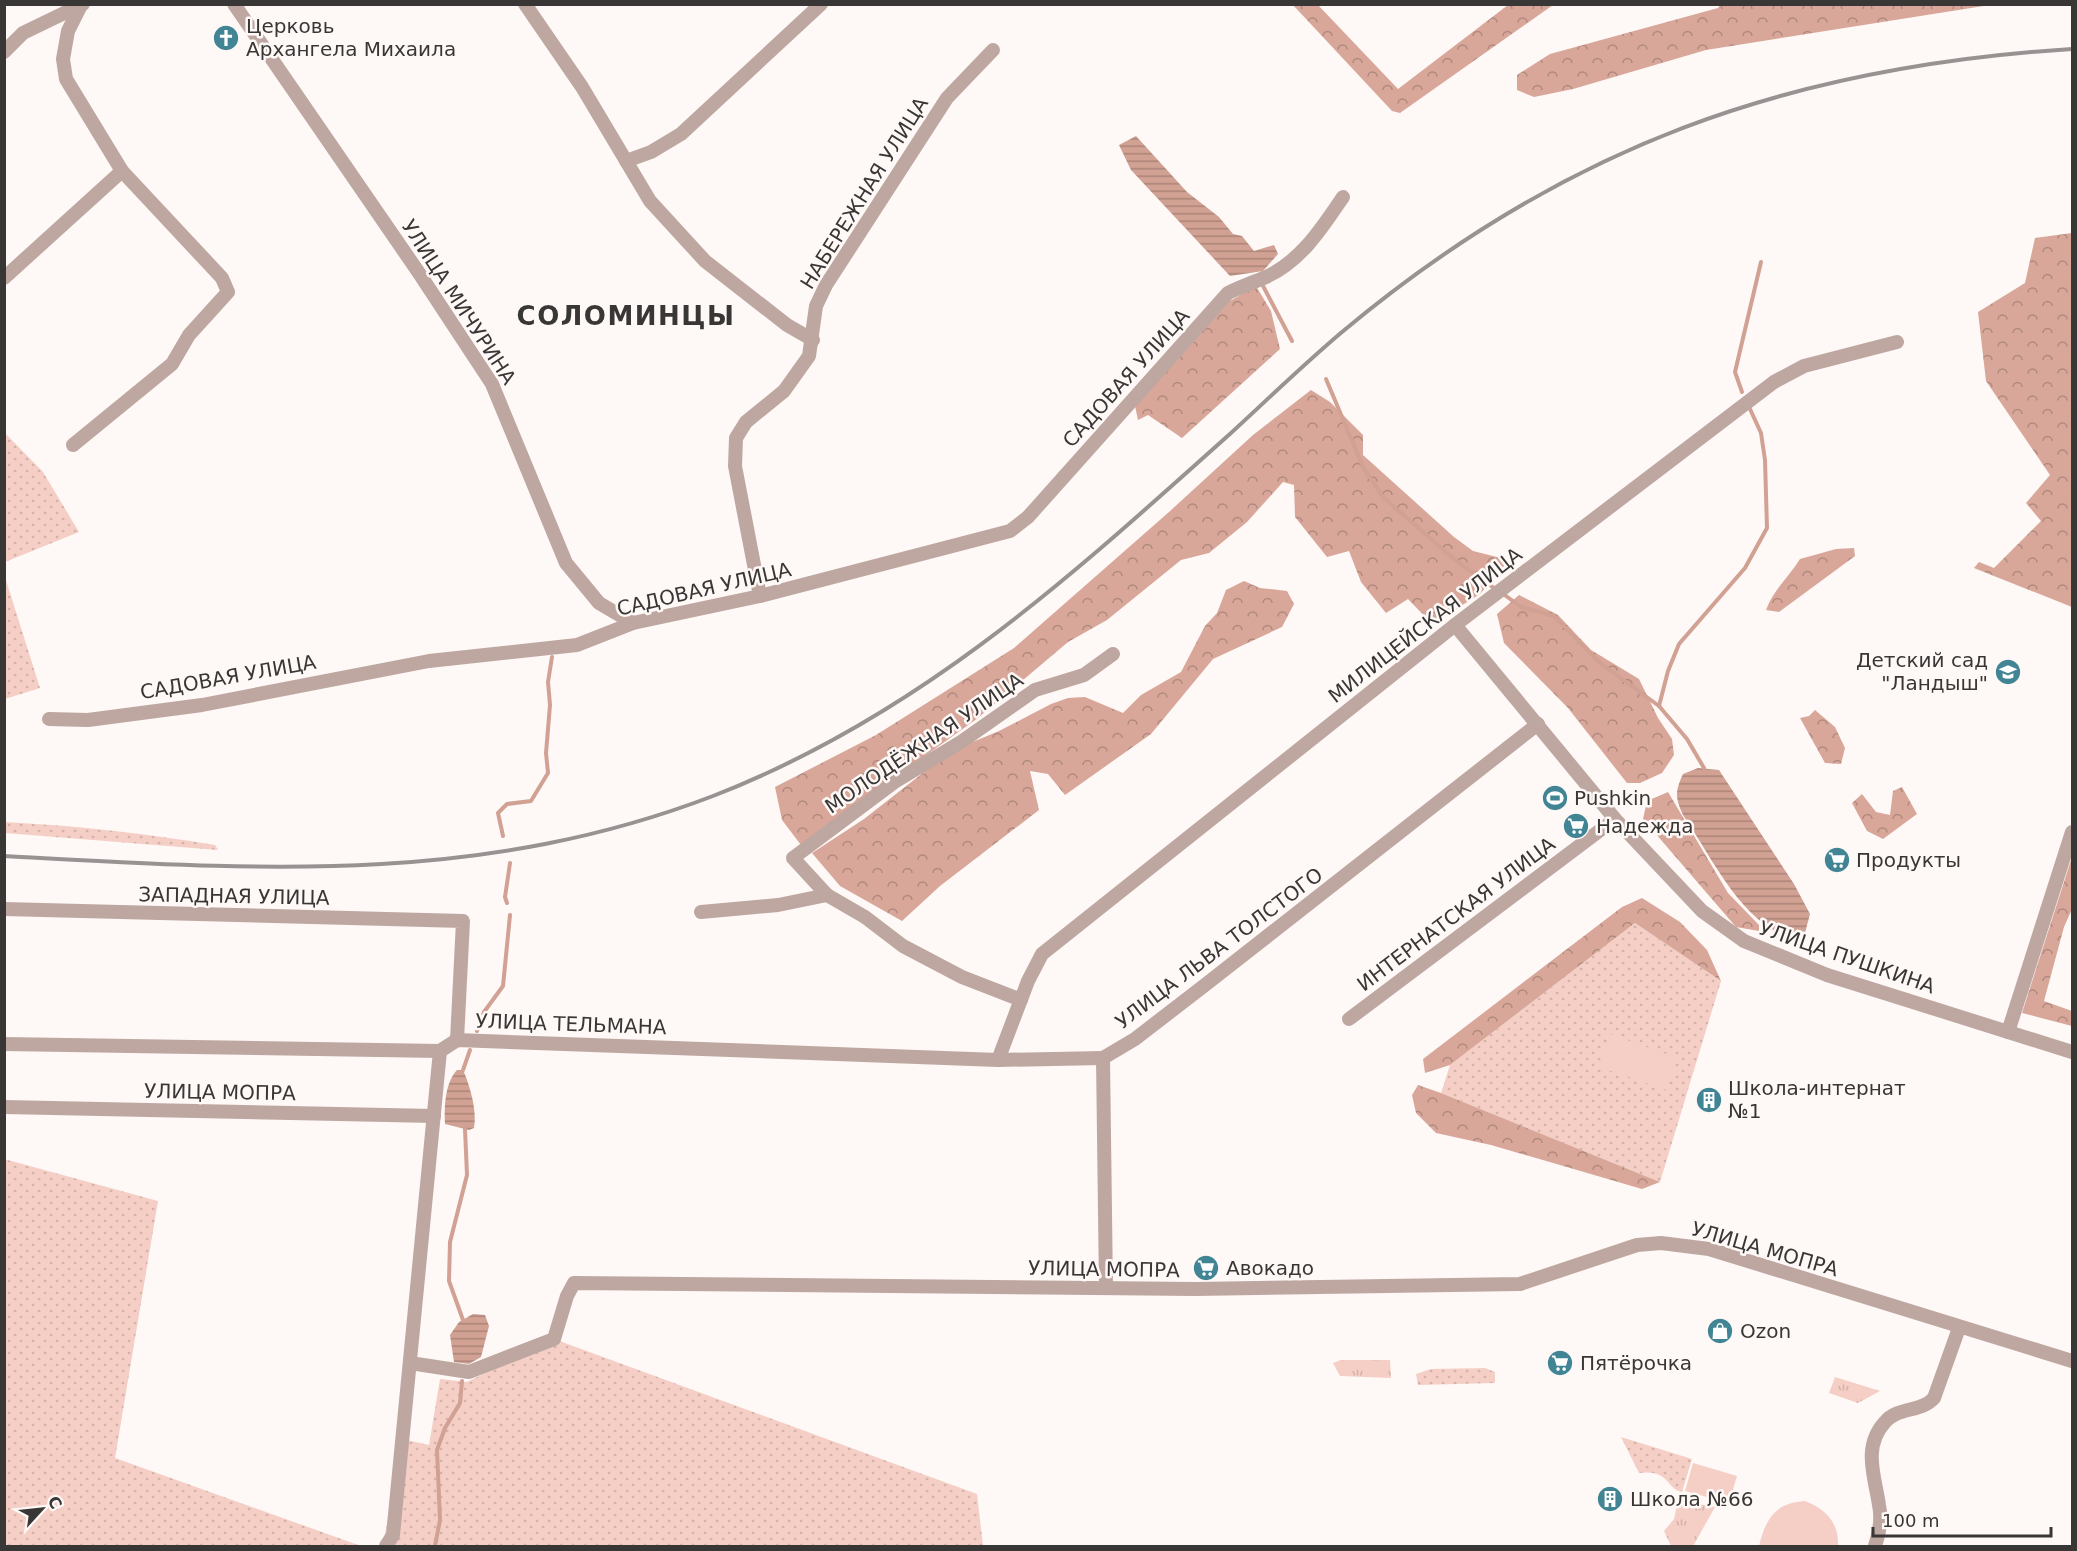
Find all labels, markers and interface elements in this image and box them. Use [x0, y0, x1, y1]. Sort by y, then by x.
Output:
place label: Церковь Архангела Михаила [246, 14, 456, 61]
church icon: Церковь Архангела Михаила [211, 23, 241, 53]
street label: НАБЕРЕЖНАЯ УЛИЦА [795, 92, 933, 293]
street label: УЛИЦА МИЧУРИНА [397, 215, 521, 389]
district label: СОЛОМИНЦЫ [517, 301, 735, 331]
street label: САДОВАЯ УЛИЦА [1058, 304, 1195, 452]
street label: МИЛИЦЕЙСКАЯ УЛИЦА [1324, 542, 1527, 708]
street label: САДОВАЯ УЛИЦА [615, 557, 794, 621]
place label: Детский сад "Ландыш" [1856, 648, 1988, 695]
street label: САДОВАЯ УЛИЦА [138, 650, 318, 704]
school or university icon: Детский сад "Ландыш" [1993, 657, 2023, 687]
street label: МОЛОДЁЖНАЯ УЛИЦА [820, 667, 1028, 818]
sports icon: Pushkin [1540, 783, 1570, 813]
place label: Pushkin [1574, 786, 1651, 810]
supermarket icon: Надежда [1561, 811, 1591, 841]
place label: Надежда [1596, 814, 1694, 838]
street label: ИНТЕРНАТСКАЯ УЛИЦА [1352, 832, 1560, 996]
supermarket icon: Продукты [1822, 845, 1852, 875]
place label: Продукты [1856, 848, 1961, 872]
street label: УЛИЦА ЛЬВА ТОЛСТОГО [1111, 862, 1327, 1034]
street label: ЗАПАДНАЯ УЛИЦА [138, 882, 330, 910]
street label: УЛИЦА ПУШКИНА [1756, 916, 1938, 998]
street label: УЛИЦА ТЕЛЬМАНА [475, 1009, 667, 1039]
place label: Школа-интернат №1 [1728, 1076, 1906, 1123]
street label: УЛИЦА МОПРА [144, 1079, 296, 1105]
building icon: Школа-интернат №1 [1694, 1085, 1724, 1115]
street label: УЛИЦА МОПРА [1689, 1217, 1841, 1282]
supermarket icon: Авокадо [1191, 1253, 1221, 1283]
street label: УЛИЦА МОПРА [1028, 1256, 1180, 1282]
place label: Авокадо [1226, 1256, 1314, 1280]
shop icon: Ozon [1705, 1316, 1735, 1346]
place label: Ozon [1740, 1319, 1791, 1343]
supermarket icon: Пятёрочка [1545, 1348, 1575, 1378]
place label: Пятёрочка [1580, 1351, 1692, 1375]
north arrow [12, 1479, 72, 1539]
building icon: Школа №66 [1595, 1484, 1625, 1514]
place label: Школа №66 [1630, 1487, 1753, 1511]
text: С [44, 1493, 66, 1512]
scale bar [1873, 1500, 2052, 1538]
text: 100 m [1882, 1510, 1940, 1531]

